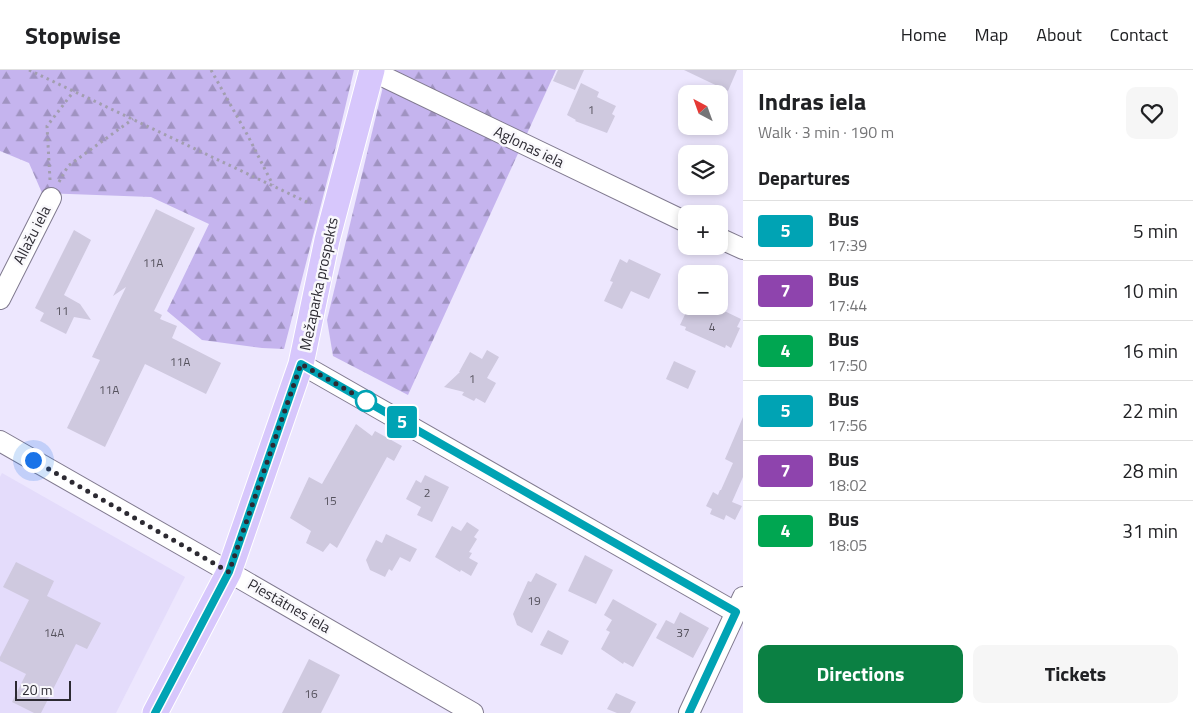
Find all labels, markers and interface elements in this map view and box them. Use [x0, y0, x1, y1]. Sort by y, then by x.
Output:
text: Stopwise [25, 17, 121, 53]
text: Home [901, 21, 947, 48]
text: Map [975, 21, 1008, 48]
text: About [1036, 21, 1082, 48]
text: Contact [1110, 21, 1168, 48]
text: Indras iela [758, 83, 866, 119]
north arrow [678, 85, 728, 135]
map controls [678, 85, 728, 315]
button: heart [1126, 87, 1178, 139]
house number: 1 [588, 100, 594, 119]
street label: Aglonas iela [490, 120, 569, 174]
text: Walk · 3 min · 190 m [758, 120, 894, 144]
button: layers [678, 145, 728, 195]
text: Departures [758, 163, 850, 192]
street label: Allažu iela [7, 201, 56, 268]
text: Bus [828, 204, 859, 233]
button: + [678, 205, 728, 255]
street label: Mežaparka prospekts [293, 215, 344, 353]
text: 5 min [1133, 216, 1178, 245]
text: 5 [780, 217, 791, 244]
text: 17:39 [828, 233, 867, 257]
house number: 11A [143, 253, 163, 272]
text: Bus [828, 264, 859, 293]
button: − [678, 265, 728, 315]
text: 10 min [1122, 276, 1178, 305]
text: 7 [780, 277, 791, 304]
text: 17:44 [828, 293, 867, 317]
house number: 11 [55, 301, 69, 320]
house number: 4 [709, 317, 716, 336]
text: Bus [828, 324, 859, 353]
text: 16 min [1122, 336, 1178, 365]
text: 4 [780, 337, 791, 364]
house number: 11A [170, 352, 190, 371]
text: 17:50 [828, 353, 867, 377]
house number: 1 [469, 369, 475, 388]
house number: 11A [99, 380, 119, 399]
text: Bus [828, 384, 859, 413]
unlabelled marker [355, 390, 377, 412]
text: 22 min [1122, 396, 1178, 425]
text: 5 [780, 397, 791, 424]
line badge: 5 [386, 406, 418, 438]
text: 5 [397, 408, 407, 435]
text: 17:56 [828, 413, 867, 437]
text: Bus [828, 444, 859, 473]
your location [21, 448, 46, 473]
text: 28 min [1122, 456, 1178, 485]
text: 7 [780, 457, 791, 484]
text: 18:02 [828, 473, 867, 497]
house number: 2 [424, 483, 430, 502]
house number: 15 [323, 491, 337, 510]
text: Bus [828, 504, 859, 533]
text: 31 min [1122, 516, 1178, 545]
text: 4 [780, 517, 791, 544]
text: 18:05 [828, 533, 867, 557]
street label: Piestātnes iela [243, 572, 335, 639]
house number: 19 [527, 591, 541, 610]
house number: 14A [44, 623, 64, 642]
house number: 37 [676, 623, 690, 642]
button: Directions [758, 645, 963, 703]
button: Tickets [973, 645, 1178, 703]
scale bar [15, 678, 71, 701]
text: 20 m [22, 679, 52, 700]
house number: 16 [304, 684, 318, 703]

